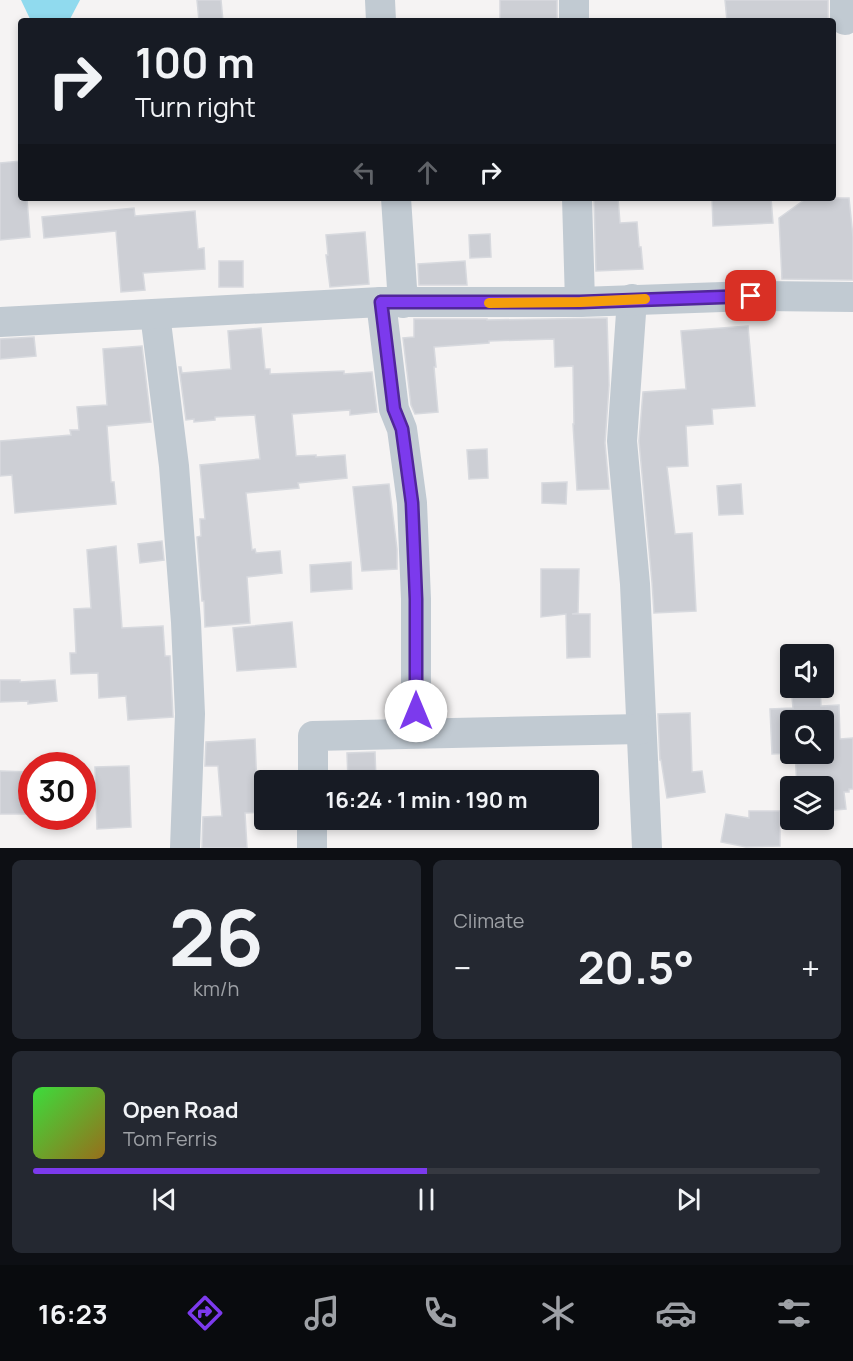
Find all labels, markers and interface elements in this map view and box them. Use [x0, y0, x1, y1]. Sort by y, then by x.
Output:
text: 100 m [135, 33, 255, 91]
icon: right [36, 42, 114, 120]
text: Turn right [135, 88, 256, 125]
icon: left [348, 156, 381, 189]
icon: ahead [411, 156, 444, 189]
icon: right [474, 156, 507, 189]
pin [725, 270, 776, 321]
icon: arrive [734, 279, 767, 312]
map controls [780, 644, 834, 830]
button: sound [780, 644, 834, 698]
position arrow [384, 679, 448, 743]
button: search [780, 710, 834, 764]
speed limit sign: 30 [18, 752, 96, 830]
button: layers [780, 776, 834, 830]
text: 16:24 · 1 min · 190 m [326, 785, 527, 815]
text: 26 [169, 883, 264, 989]
text: Climate [454, 907, 525, 934]
text: 20.5° [578, 936, 694, 998]
text: − [454, 945, 471, 990]
text: + [801, 945, 820, 990]
text: km/h [193, 975, 240, 1002]
text: Open Road [123, 1095, 238, 1125]
text: Tom Ferris [123, 1125, 217, 1152]
icon: previous [148, 1183, 181, 1216]
icon: pause [410, 1183, 443, 1216]
icon: next [672, 1183, 705, 1216]
icon: directions [184, 1292, 226, 1334]
icon: music [301, 1292, 343, 1334]
icon: phone [419, 1292, 461, 1334]
icon: climate [537, 1292, 579, 1334]
icon: car [655, 1292, 697, 1334]
icon: filters [773, 1292, 815, 1334]
text: 16:23 [38, 1295, 108, 1332]

